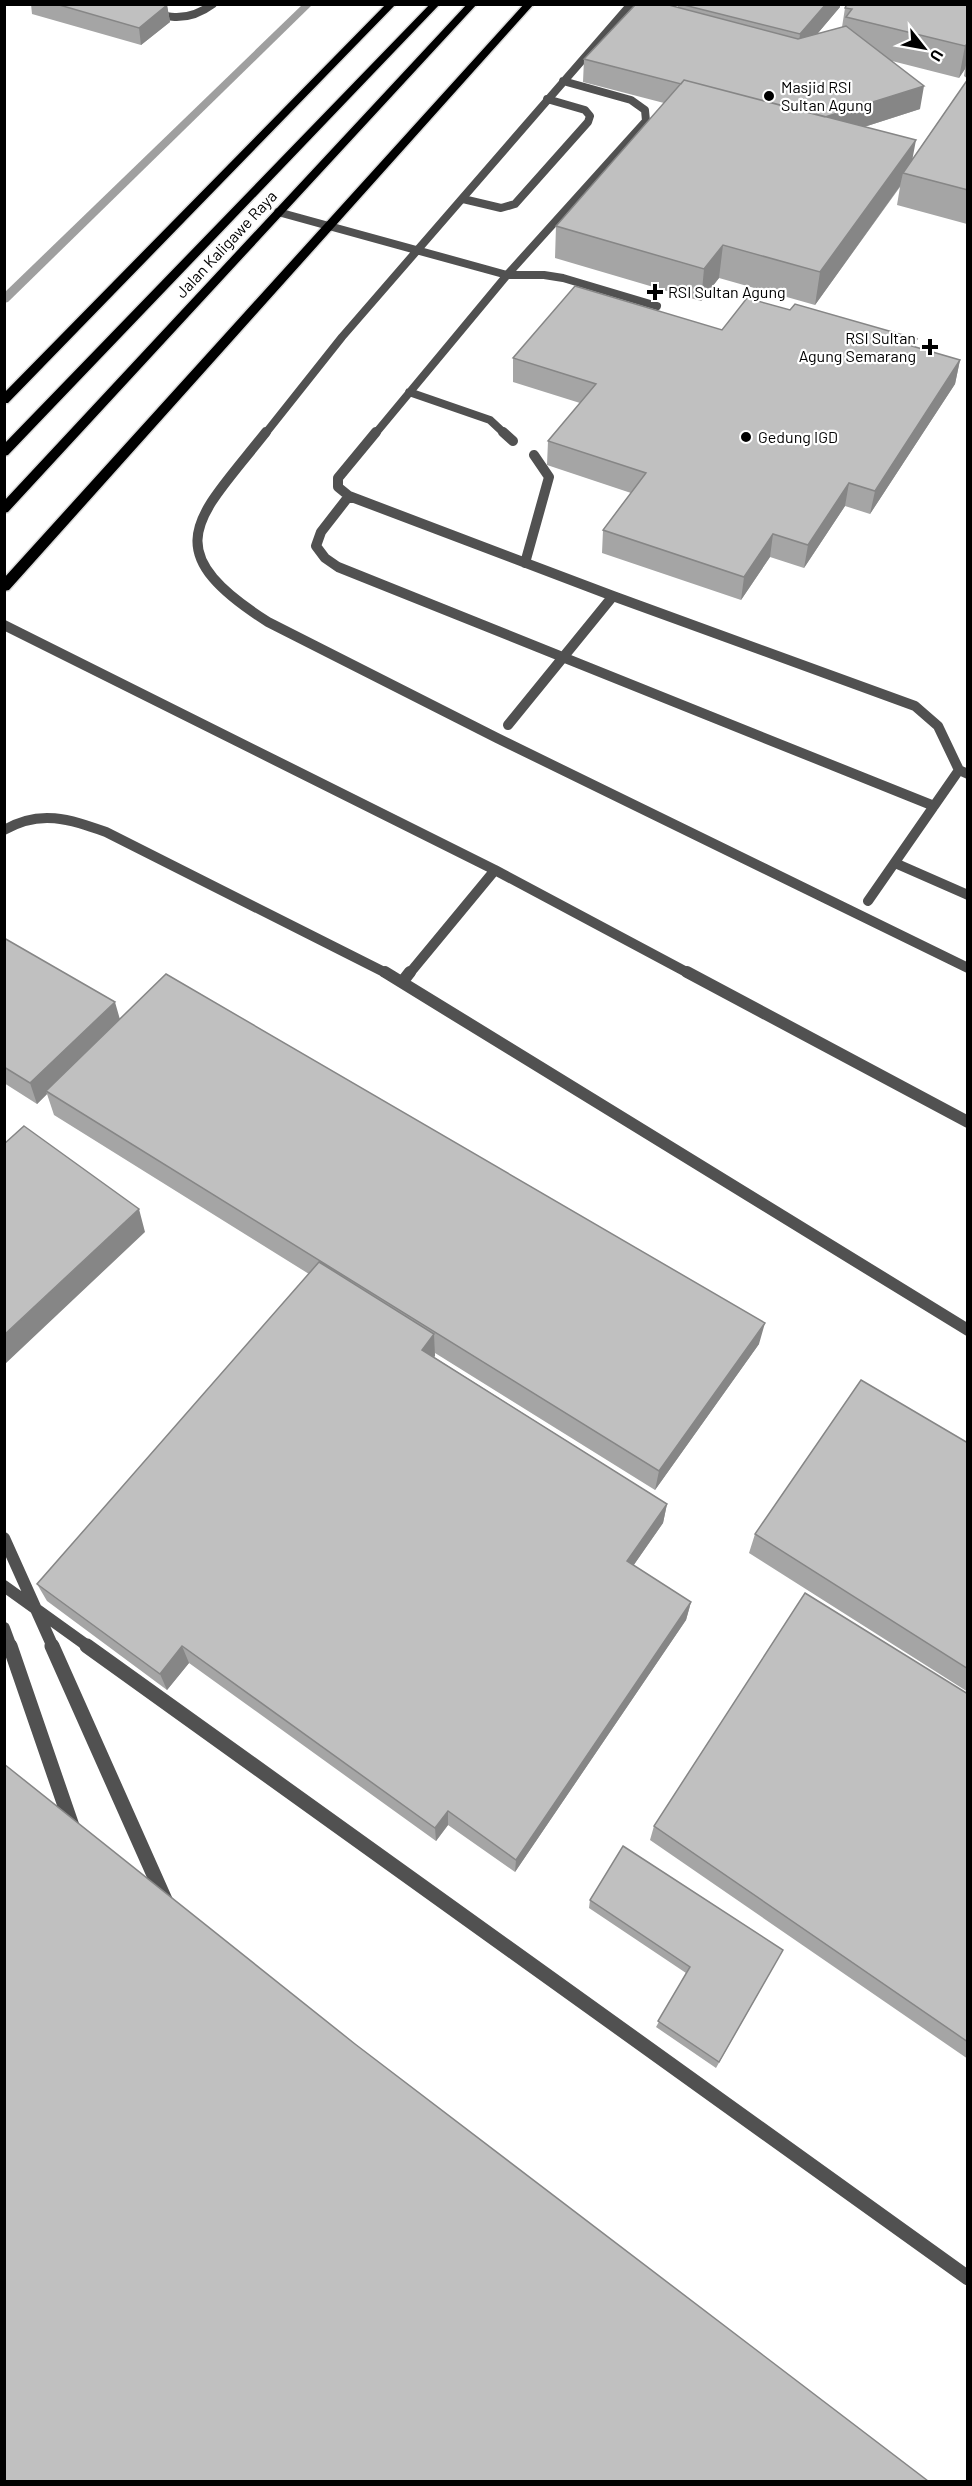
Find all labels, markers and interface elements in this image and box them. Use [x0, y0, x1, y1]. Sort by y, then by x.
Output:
north arrow [894, 18, 954, 78]
text: U [927, 47, 948, 65]
place label: Masjid RSI Sultan Agung [781, 77, 872, 114]
marker: Masjid RSI Sultan Agung [762, 89, 776, 103]
street label: Jalan Kaligawe Raya [171, 186, 280, 301]
place label: RSI Sultan Agung [668, 282, 786, 301]
marker: RSI Sultan Agung [646, 283, 664, 301]
place label: RSI Sultan Agung Semarang [799, 328, 916, 365]
marker: RSI Sultan Agung Semarang [921, 338, 939, 356]
place label: Gedung IGD [758, 427, 838, 446]
marker: Gedung IGD [739, 430, 753, 444]

